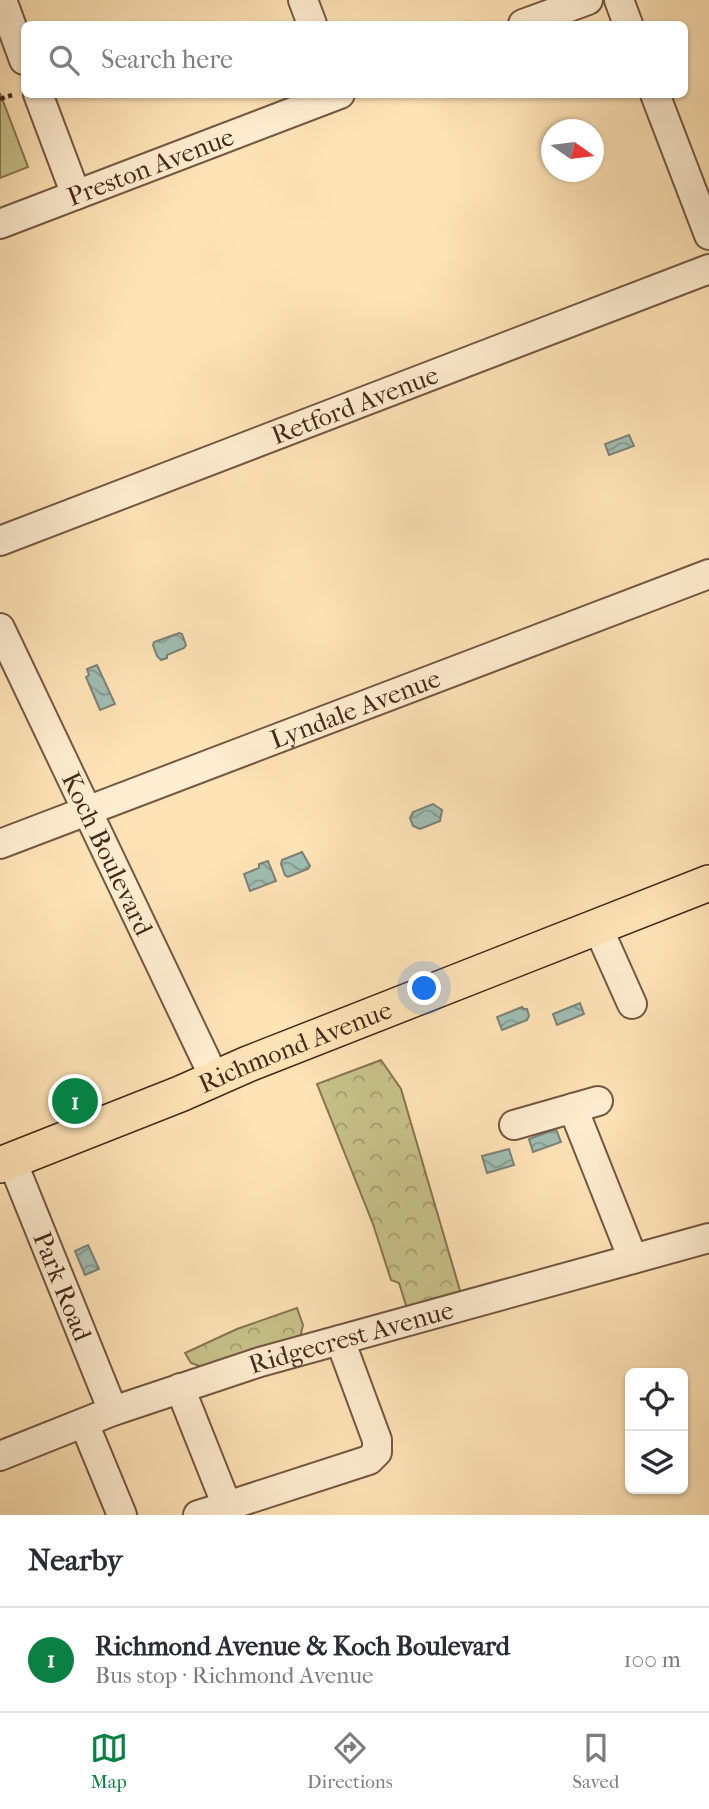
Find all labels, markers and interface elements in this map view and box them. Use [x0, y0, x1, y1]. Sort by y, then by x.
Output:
search box [21, 21, 688, 98]
icon: search [45, 41, 83, 79]
text: Search here [101, 44, 233, 75]
north arrow [541, 119, 604, 182]
street label: Preston Avenue [63, 121, 238, 212]
street label: Retford Avenue [267, 359, 443, 451]
street label: Lyndale Avenue [266, 662, 445, 755]
street label: Koch Boulevard [55, 767, 160, 941]
your location [407, 971, 441, 1005]
street label: Richmond Avenue [194, 994, 396, 1099]
pin: 1 [52, 1075, 98, 1127]
street label: Park Road [27, 1227, 99, 1346]
street label: Ridgecrest Avenue [245, 1294, 457, 1380]
map controls [625, 1368, 688, 1494]
button: locate [625, 1368, 688, 1431]
button: layers [625, 1431, 688, 1494]
text: Nearby [28, 1543, 123, 1578]
text: Richmond Avenue & Koch Boulevard [95, 1631, 510, 1662]
text: 1 [47, 1646, 55, 1673]
text: 100 m [623, 1646, 681, 1673]
text: Bus stop · Richmond Avenue [95, 1662, 374, 1689]
tab: Map [90, 1729, 128, 1793]
tab: Directions [307, 1729, 393, 1793]
tab: Saved [572, 1729, 619, 1793]

